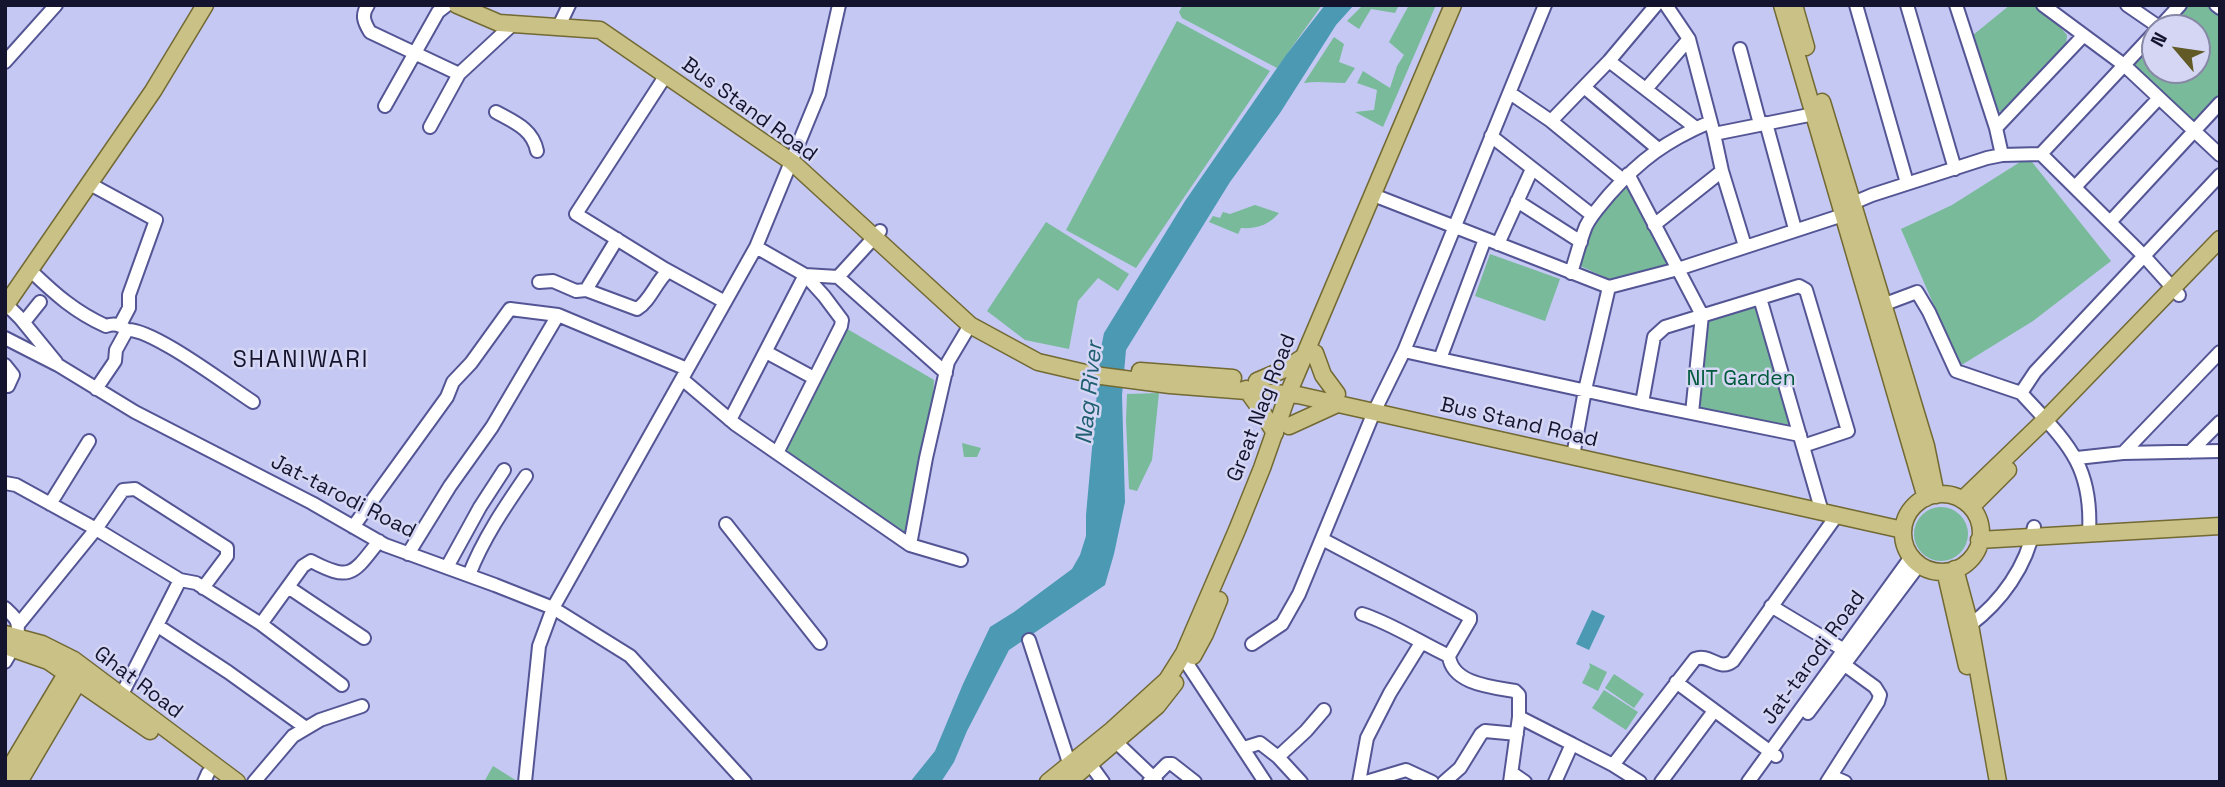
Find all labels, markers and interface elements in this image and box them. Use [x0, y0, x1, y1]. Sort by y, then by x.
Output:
north arrow [2141, 14, 2211, 84]
text: N [2145, 28, 2173, 51]
street label: Bus Stand Road [676, 52, 822, 168]
street label: Great Nag Road [1222, 330, 1302, 486]
water label: Nag River [1071, 340, 1109, 446]
district label: SHANIWARI [234, 347, 368, 375]
park label: NIT Garden [1686, 366, 1796, 392]
street label: Bus Stand Road [1438, 393, 1600, 453]
street label: Jat-tarodi Road [266, 450, 420, 544]
street label: Jat-tarodi Road [1757, 586, 1871, 730]
street label: Ghat Road [89, 641, 187, 725]

